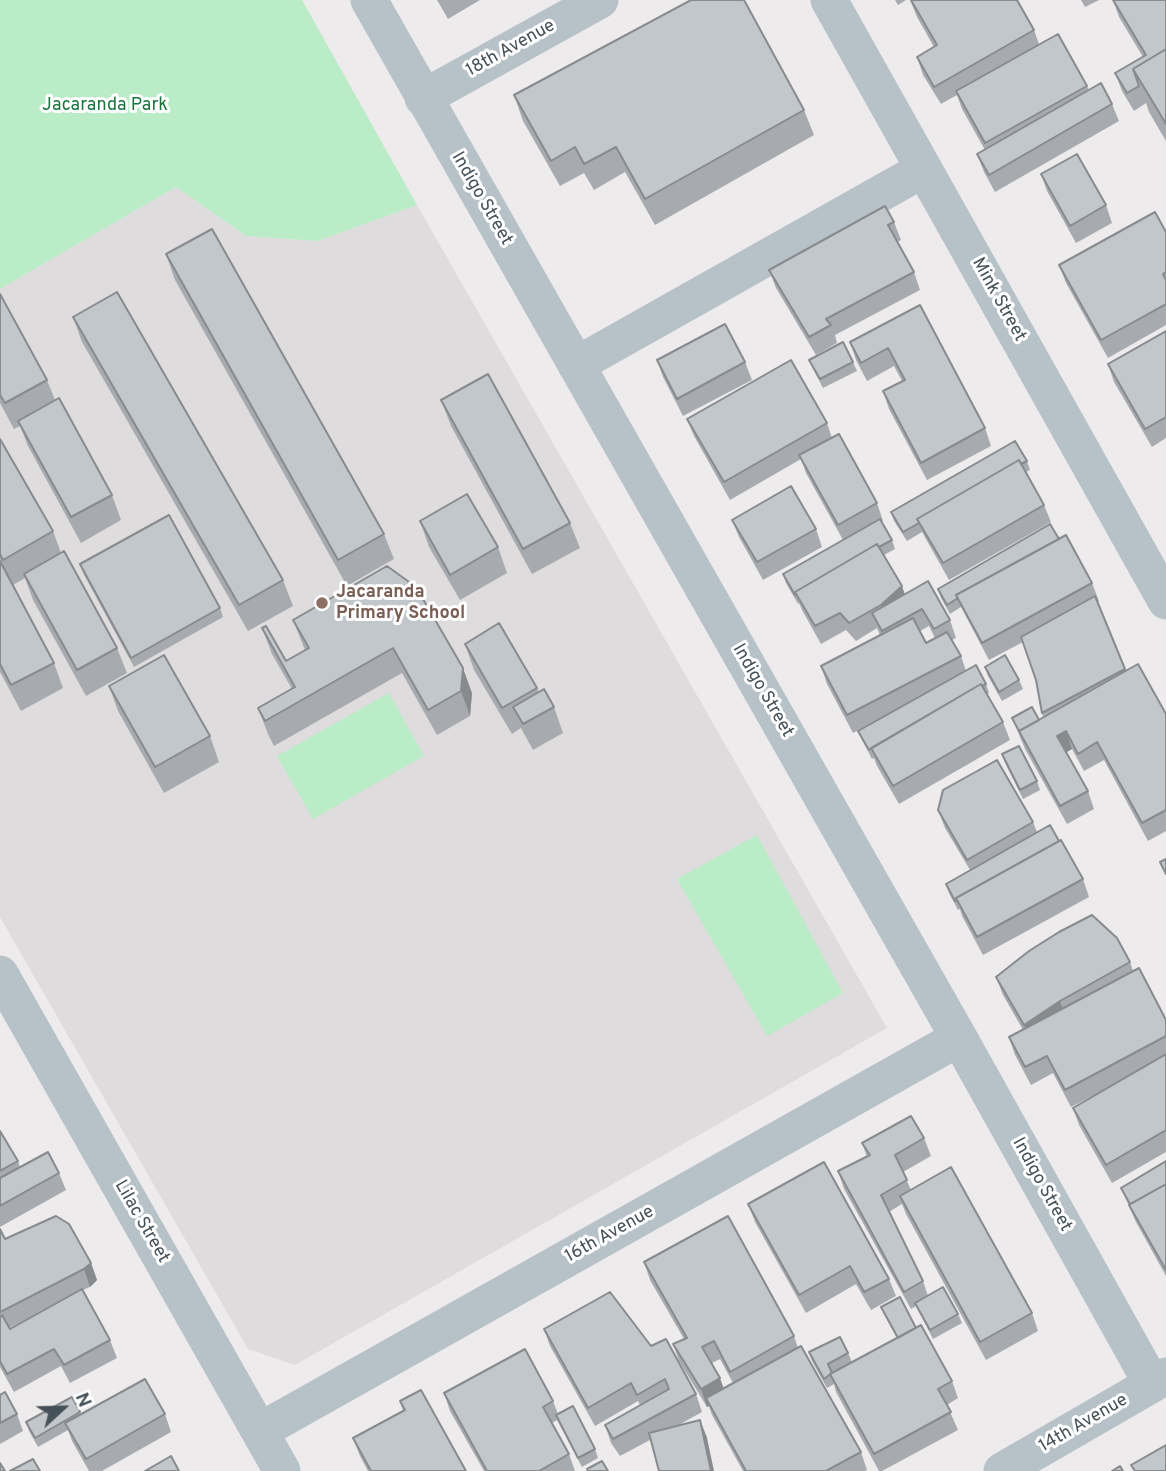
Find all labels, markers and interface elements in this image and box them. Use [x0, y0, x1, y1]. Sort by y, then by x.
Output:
street label: 18th Avenue [463, 16, 559, 82]
park label: Jacaranda Park [42, 95, 168, 117]
street label: Indigo Street [446, 149, 516, 249]
street label: Mink Street [966, 254, 1030, 346]
place label: Jacaranda Primary School [336, 582, 465, 624]
marker: Jacaranda Primary School [314, 595, 330, 611]
street label: Indigo Street [727, 641, 797, 741]
street label: Indigo Street [1006, 1134, 1076, 1236]
street label: Lilac Street [109, 1177, 173, 1267]
street label: 16th Avenue [562, 1202, 658, 1268]
north arrow [28, 1373, 98, 1443]
text: N [69, 1389, 96, 1411]
street label: 14th Avenue [1036, 1390, 1132, 1458]

